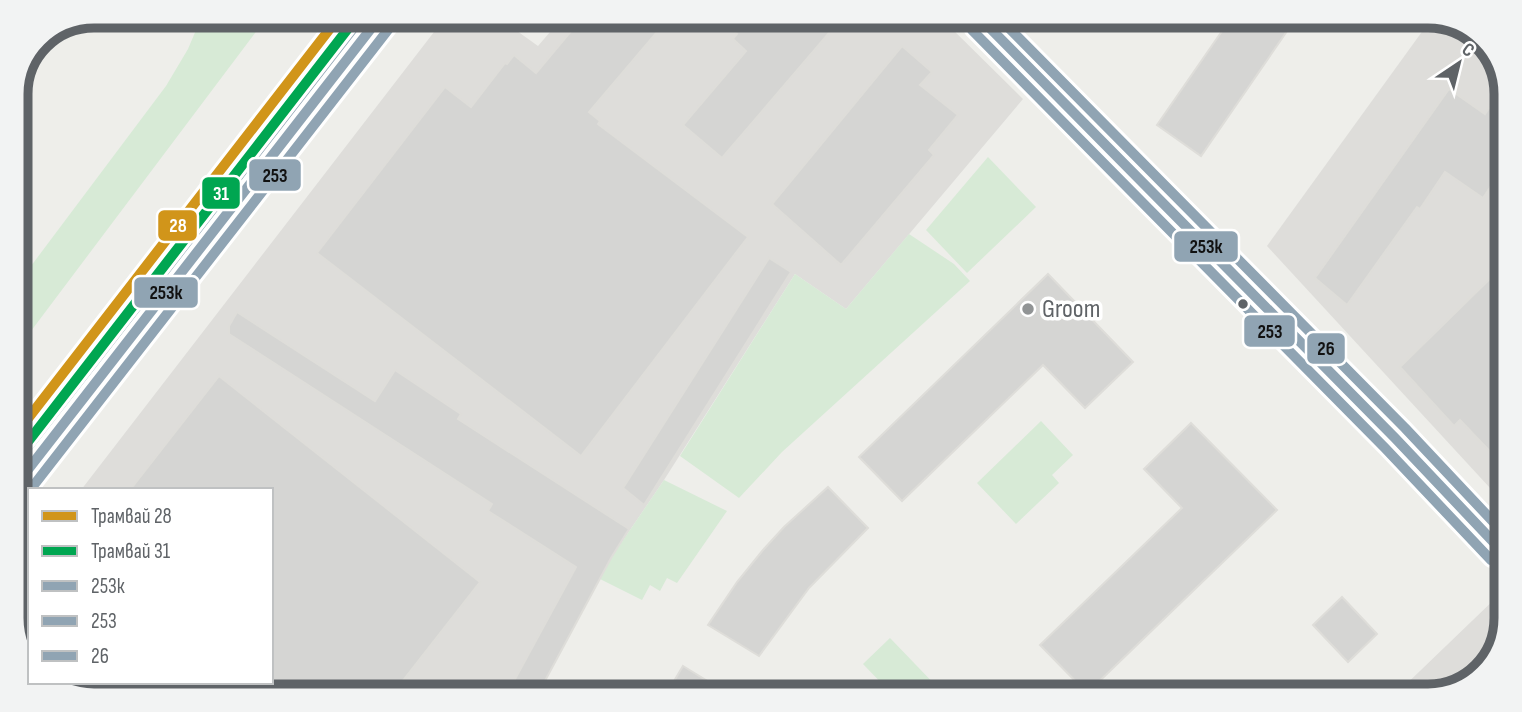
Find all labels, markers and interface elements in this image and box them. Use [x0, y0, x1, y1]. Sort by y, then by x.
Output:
north arrow [1424, 28, 1494, 98]
text: С [1457, 38, 1479, 63]
line badge: 253 [248, 158, 302, 192]
text: 253 [262, 165, 288, 188]
line badge: 31 [201, 176, 241, 210]
text: 31 [213, 183, 230, 206]
line badge: 28 [157, 209, 198, 242]
text: 28 [169, 215, 187, 238]
line badge: 253к [1173, 230, 1239, 263]
text: 253к [1189, 236, 1223, 259]
line badge: 253к [133, 276, 199, 309]
text: 253к [149, 282, 183, 305]
place label: Groom [1042, 294, 1100, 325]
unlabelled marker [1236, 297, 1250, 311]
marker: Groom [1020, 301, 1036, 317]
line badge: 253 [1243, 314, 1296, 348]
text: 253 [1257, 321, 1283, 344]
line badge: 26 [1306, 332, 1346, 365]
text: 26 [1317, 338, 1335, 361]
legend [28, 488, 273, 684]
text: Трамвай 28 [91, 504, 172, 529]
text: Трамвай 31 [91, 539, 171, 564]
text: 253к [91, 574, 125, 599]
text: 253 [91, 609, 117, 634]
text: 26 [91, 644, 109, 669]

